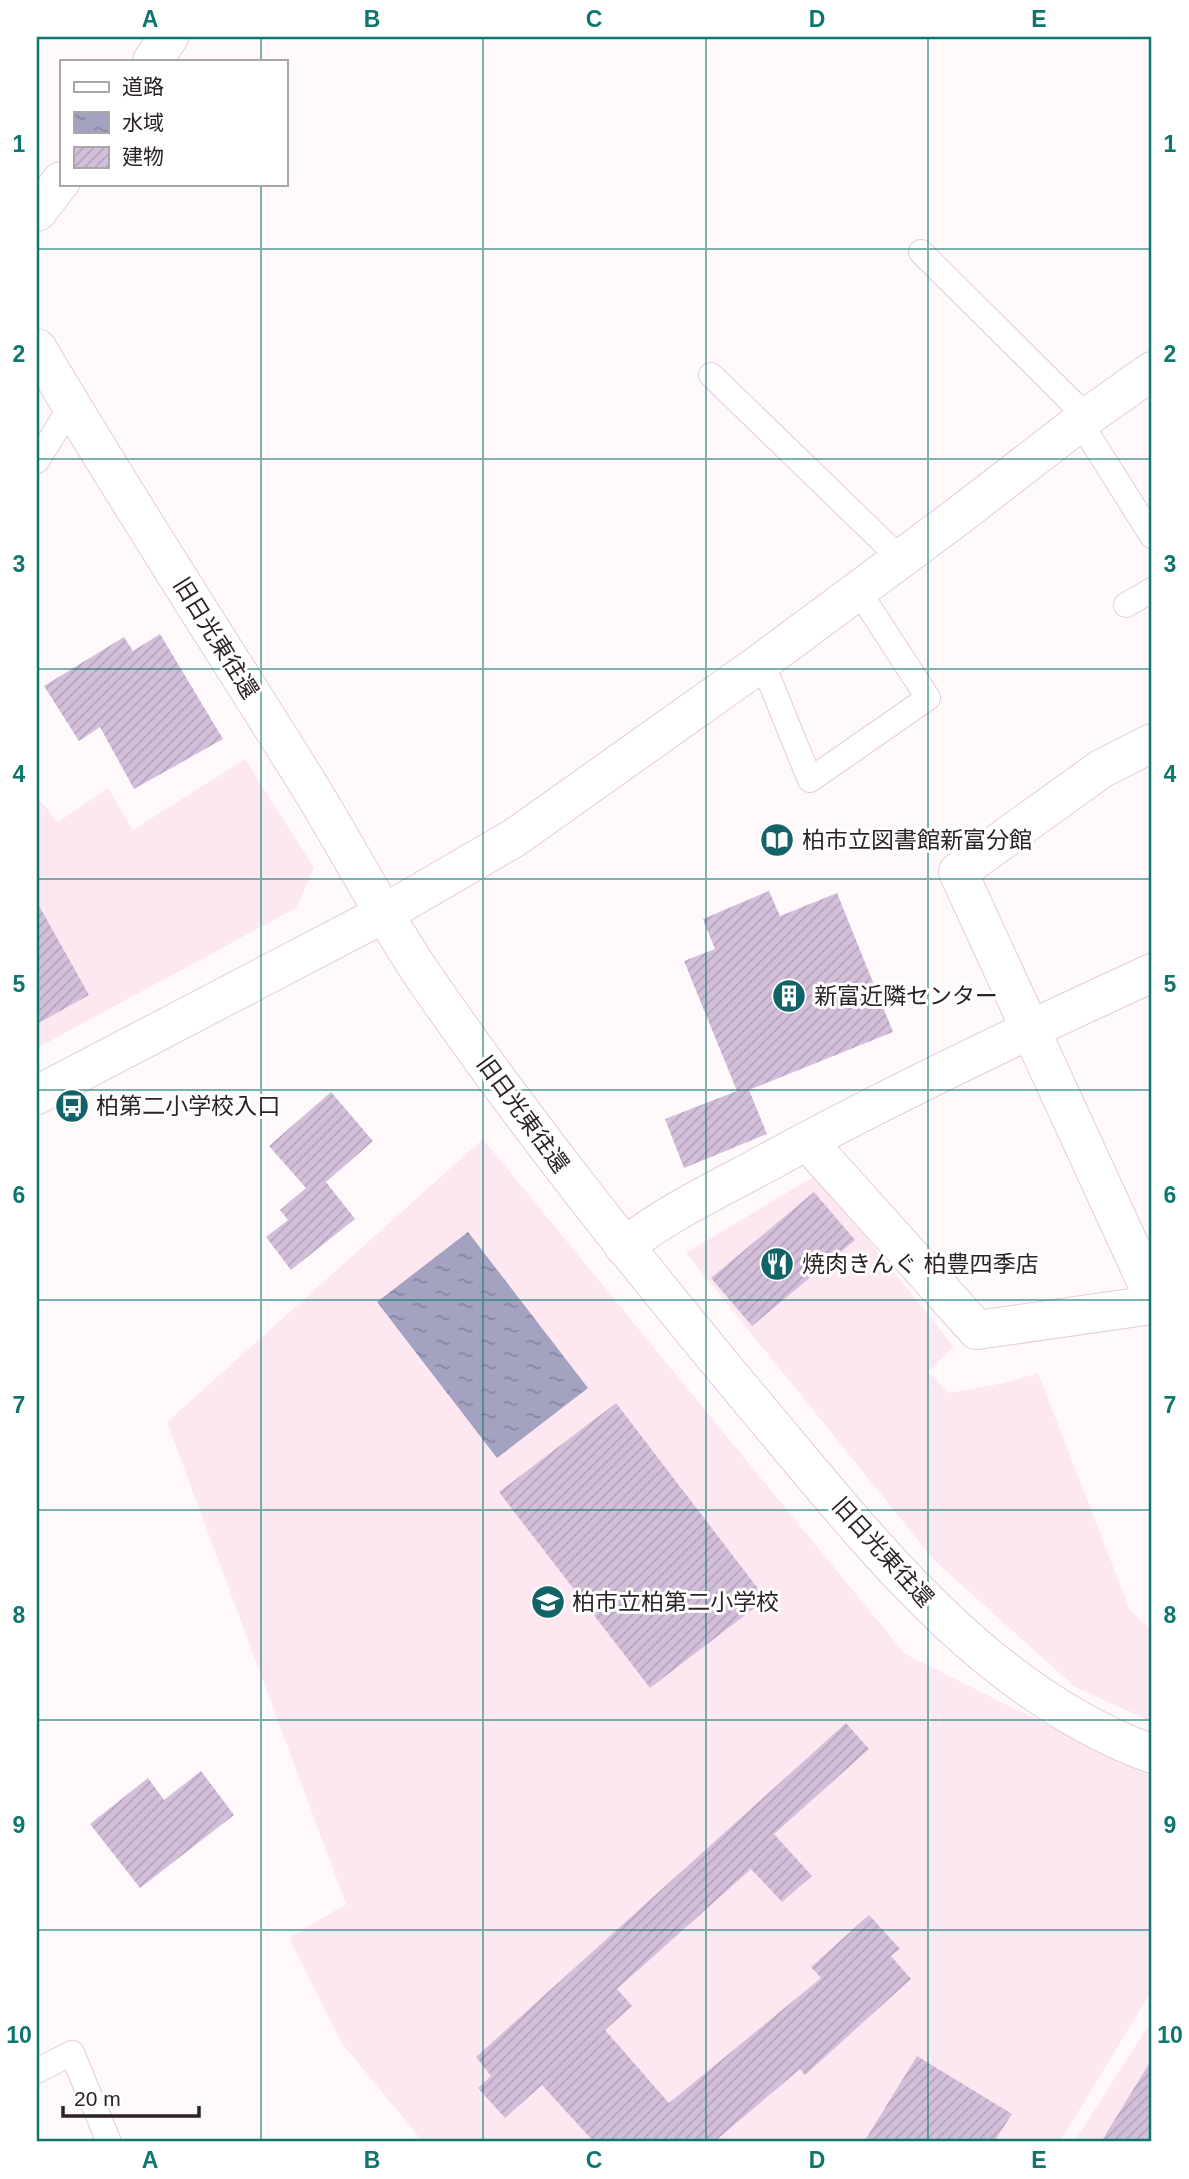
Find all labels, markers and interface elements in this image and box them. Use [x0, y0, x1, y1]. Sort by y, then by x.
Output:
text: A [142, 6, 158, 32]
text: B [364, 6, 380, 32]
text: C [586, 6, 602, 32]
text: D [809, 6, 825, 32]
text: E [1031, 6, 1047, 32]
legend [60, 60, 287, 186]
text: 道路 [122, 75, 164, 98]
text: 水域 [122, 111, 164, 134]
text: 1 [13, 131, 26, 157]
text: 1 [1164, 131, 1177, 157]
text: 建物 [122, 145, 164, 168]
text: 2 [13, 341, 25, 367]
text: 2 [1164, 341, 1176, 367]
text: 3 [13, 551, 25, 577]
text: 3 [1164, 551, 1176, 577]
street label: 旧日光東往還 [168, 573, 264, 703]
text: 4 [13, 761, 26, 787]
text: 4 [1164, 761, 1177, 787]
library icon: 柏市立図書館新富分館 [758, 821, 796, 859]
place label: 柏市立図書館新富分館 [802, 827, 1032, 853]
text: 5 [13, 971, 26, 997]
text: 5 [1164, 971, 1177, 997]
building icon: 新富近隣センター [770, 977, 808, 1015]
place label: 新富近隣センター [814, 983, 998, 1009]
street label: 旧日光東往還 [472, 1051, 574, 1177]
bus stop icon: 柏第二小学校入口 [53, 1087, 91, 1125]
place label: 柏第二小学校入口 [96, 1093, 280, 1119]
text: 6 [13, 1182, 25, 1208]
text: 6 [1164, 1182, 1176, 1208]
restaurant icon: 焼肉きんぐ 柏豊四季店 [758, 1245, 796, 1283]
place label: 焼肉きんぐ 柏豊四季店 [802, 1251, 1038, 1277]
text: 7 [13, 1392, 25, 1418]
text: 7 [1164, 1392, 1176, 1418]
street label: 旧日光東往還 [827, 1492, 939, 1612]
school or university icon: 柏市立柏第二小学校 [529, 1583, 567, 1621]
place label: 柏市立柏第二小学校 [572, 1589, 779, 1615]
text: 8 [13, 1602, 26, 1628]
text: 8 [1164, 1602, 1177, 1628]
text: 9 [13, 1812, 25, 1838]
text: 9 [1164, 1812, 1176, 1838]
text: 10 [6, 2022, 32, 2048]
text: 10 [1157, 2022, 1183, 2048]
scale bar [63, 2074, 200, 2118]
text: 20 m [74, 2087, 121, 2110]
text: A [142, 2147, 158, 2173]
text: B [364, 2147, 380, 2173]
text: C [586, 2147, 602, 2173]
text: D [809, 2147, 825, 2173]
text: E [1031, 2147, 1047, 2173]

